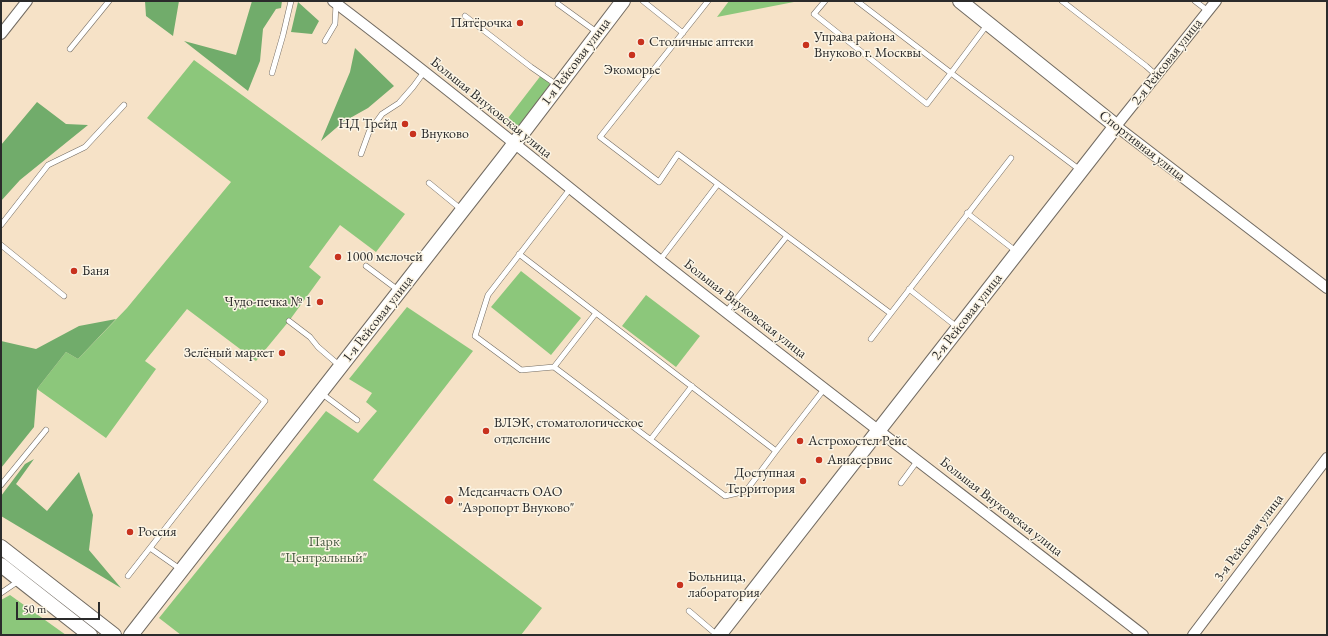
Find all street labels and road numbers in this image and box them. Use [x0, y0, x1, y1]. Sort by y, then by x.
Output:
street label: 1-я Рейсовая улица [538, 15, 614, 109]
street label: 2-я Рейсовая улица [1128, 15, 1206, 109]
street label: Большая Внуковская улица [427, 54, 555, 162]
street label: Спортивная улица [1096, 107, 1188, 185]
street label: Большая Внуковская улица [680, 256, 810, 362]
street label: 2-я Рейсовая улица [928, 270, 1006, 364]
street label: 1-я Рейсовая улица [339, 272, 417, 366]
street label: Большая Внуковская улица [936, 454, 1066, 560]
street label: 3-я Рейсовая улица [1211, 491, 1287, 585]

